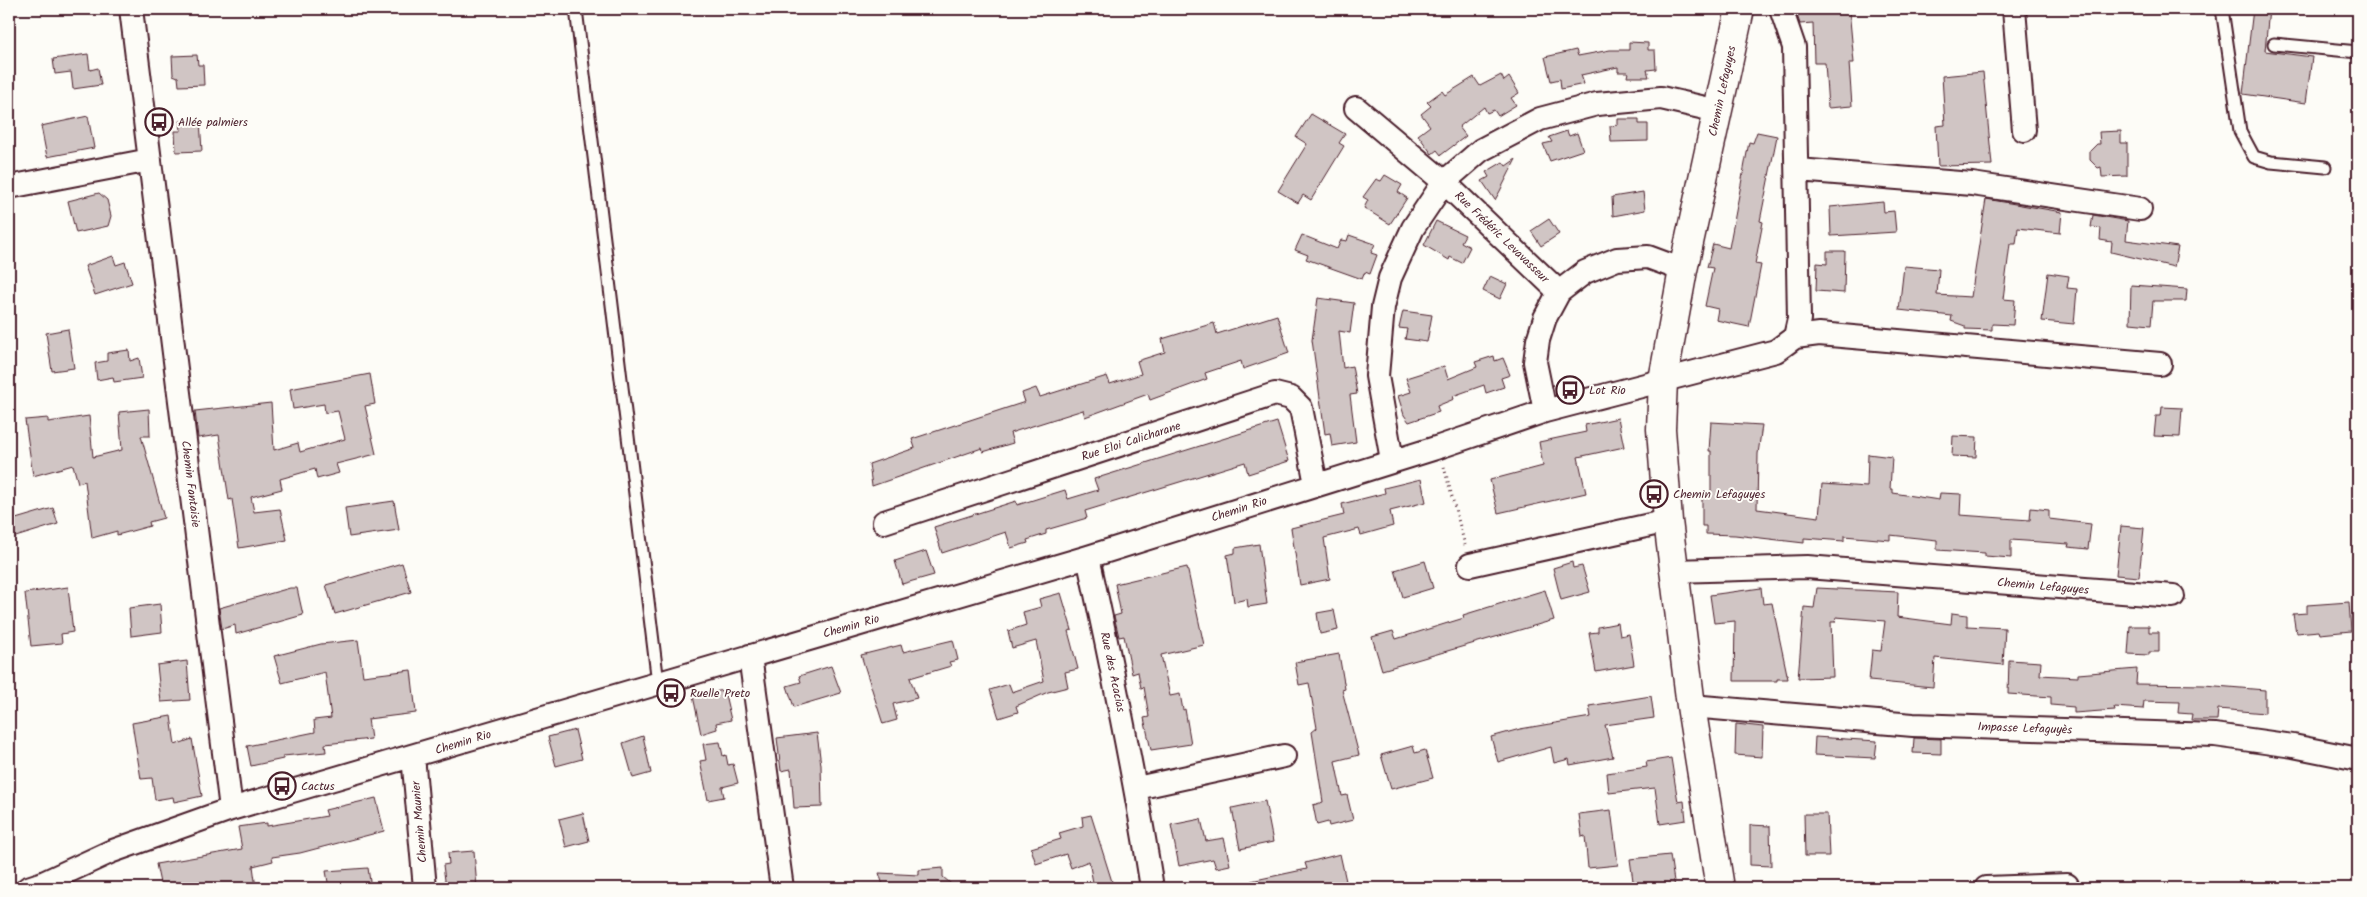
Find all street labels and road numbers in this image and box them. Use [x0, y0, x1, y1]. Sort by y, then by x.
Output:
street label: Chemin Lefaguyes [1704, 44, 1741, 138]
street label: Rue Frédéric Levavasseur [1450, 187, 1554, 288]
street label: Rue Eloi Calicharane [1079, 416, 1184, 466]
street label: Chemin Fantaisie [176, 440, 205, 529]
street label: Chemin Rio [1209, 491, 1270, 527]
street label: Chemin Lefaguyes [1996, 573, 2090, 600]
street label: Chemin Rio [821, 609, 882, 644]
street label: Rue des Acacias [1095, 630, 1130, 714]
street label: Impasse Lefaguyès [1977, 717, 2073, 740]
street label: Chemin Rio [433, 725, 494, 760]
street label: Chemin Maunier [406, 779, 433, 864]

